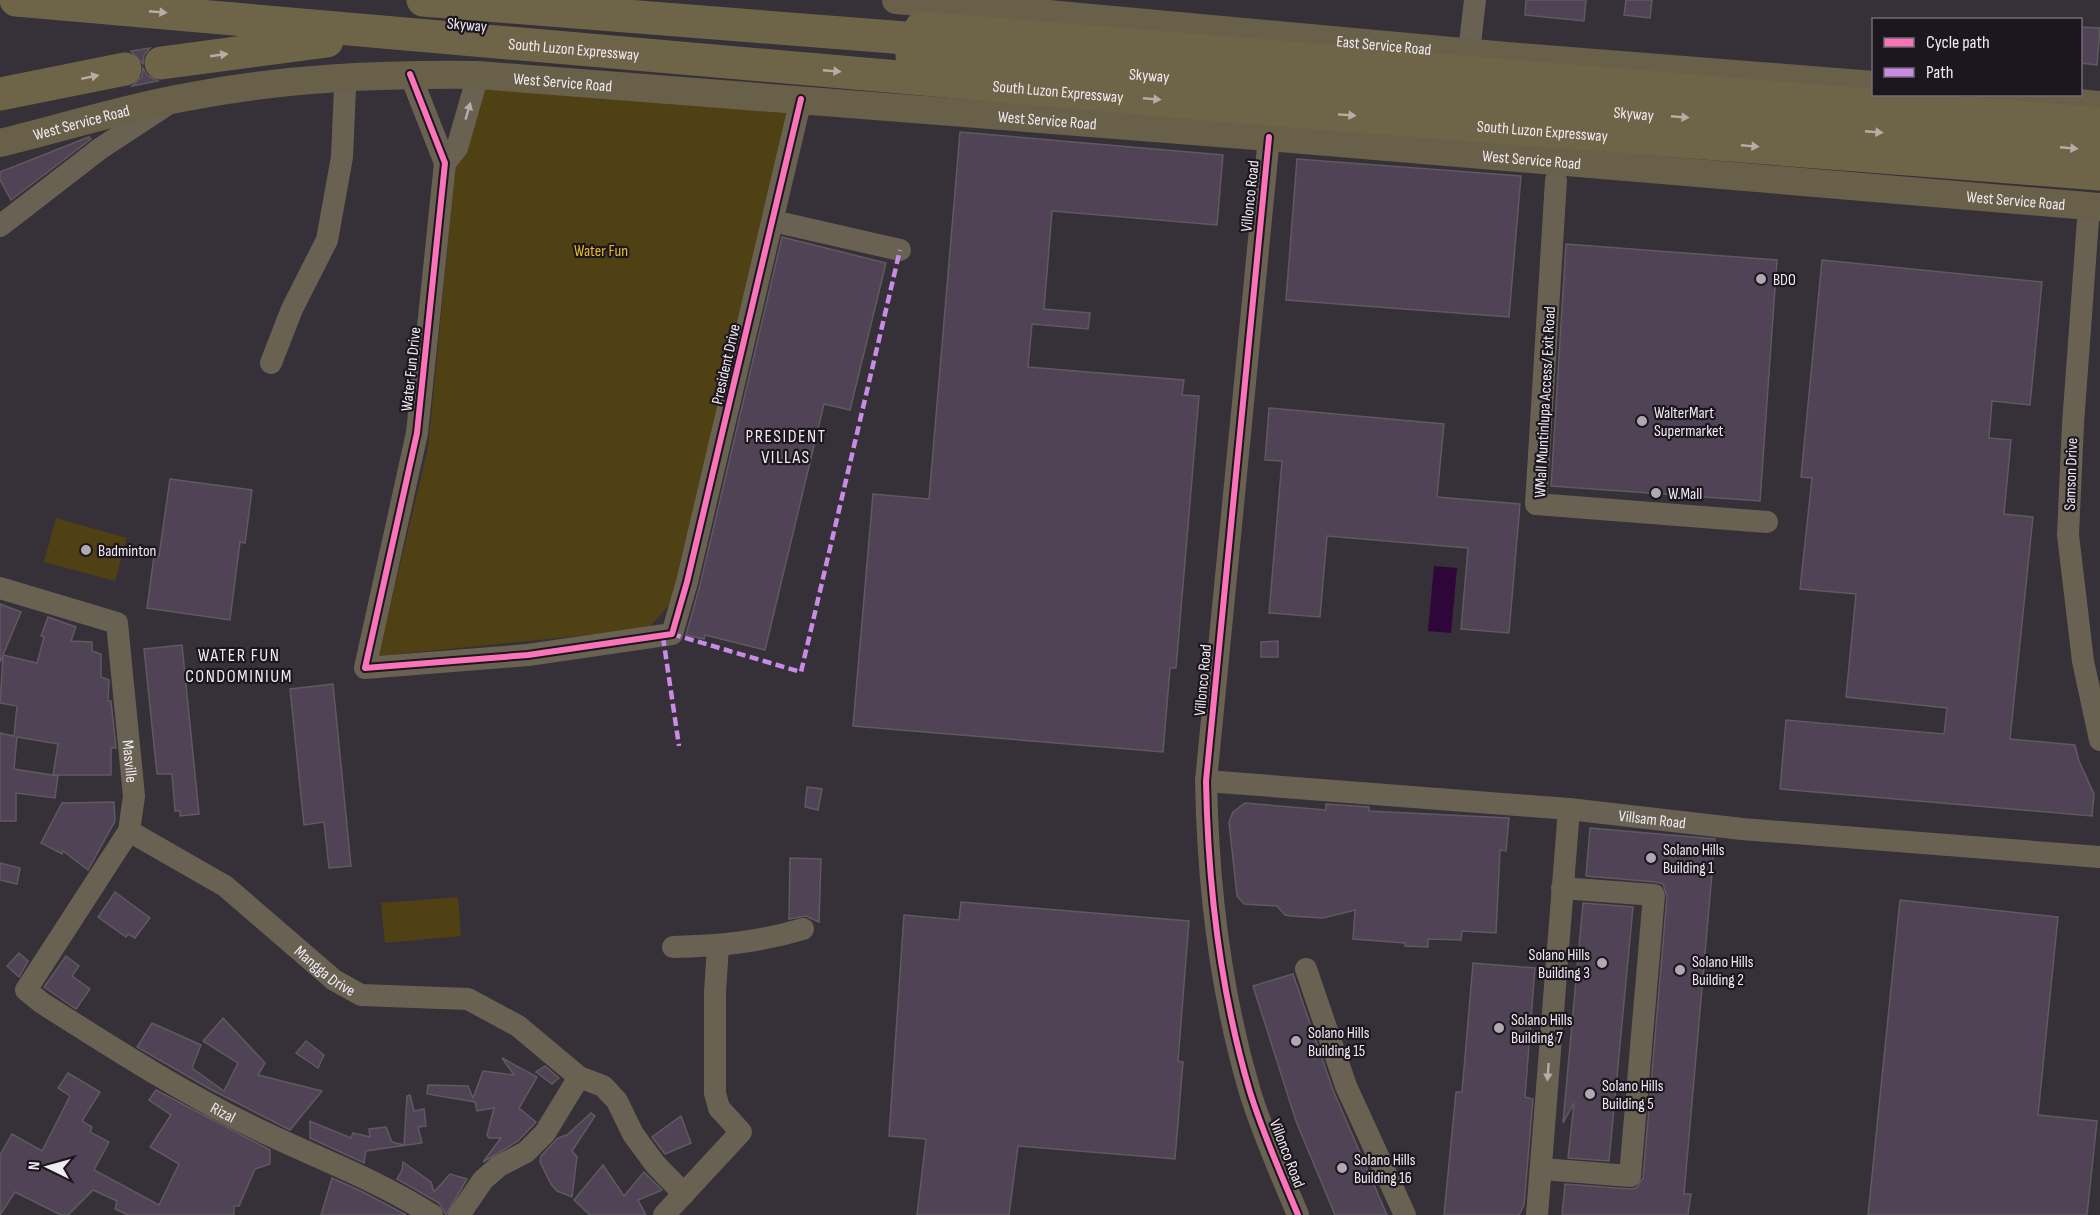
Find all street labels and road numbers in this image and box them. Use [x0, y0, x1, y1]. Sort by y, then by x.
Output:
street label: Skyway [446, 14, 488, 37]
street label: East Service Road [1336, 32, 1432, 60]
street label: South Luzon Expressway [508, 35, 640, 65]
street label: Skyway [1128, 65, 1170, 87]
street label: West Service Road [513, 70, 613, 96]
street label: South Luzon Expressway [992, 77, 1124, 108]
street label: West Service Road [31, 102, 132, 145]
street label: Skyway [1613, 104, 1654, 126]
street label: West Service Road [997, 108, 1097, 134]
street label: South Luzon Expressway [1476, 117, 1608, 146]
street label: West Service Road [1481, 147, 1582, 174]
street label: Villonco Road [1237, 159, 1264, 233]
street label: West Service Road [1966, 188, 2066, 215]
street label: WMall Muntinlupa Access/ Exit Road [1531, 306, 1560, 498]
street label: President Drive [708, 322, 745, 406]
street label: Water Fun Drive [398, 326, 425, 412]
street label: Samson Drive [2061, 437, 2082, 511]
street label: Villonco Road [1191, 644, 1216, 717]
street label: Masville [118, 739, 141, 784]
street label: Villsam Road [1618, 807, 1687, 833]
street label: Mangga Drive [290, 942, 358, 1001]
street label: Rizal [207, 1099, 238, 1128]
street label: Villonco Road [1265, 1117, 1308, 1190]

